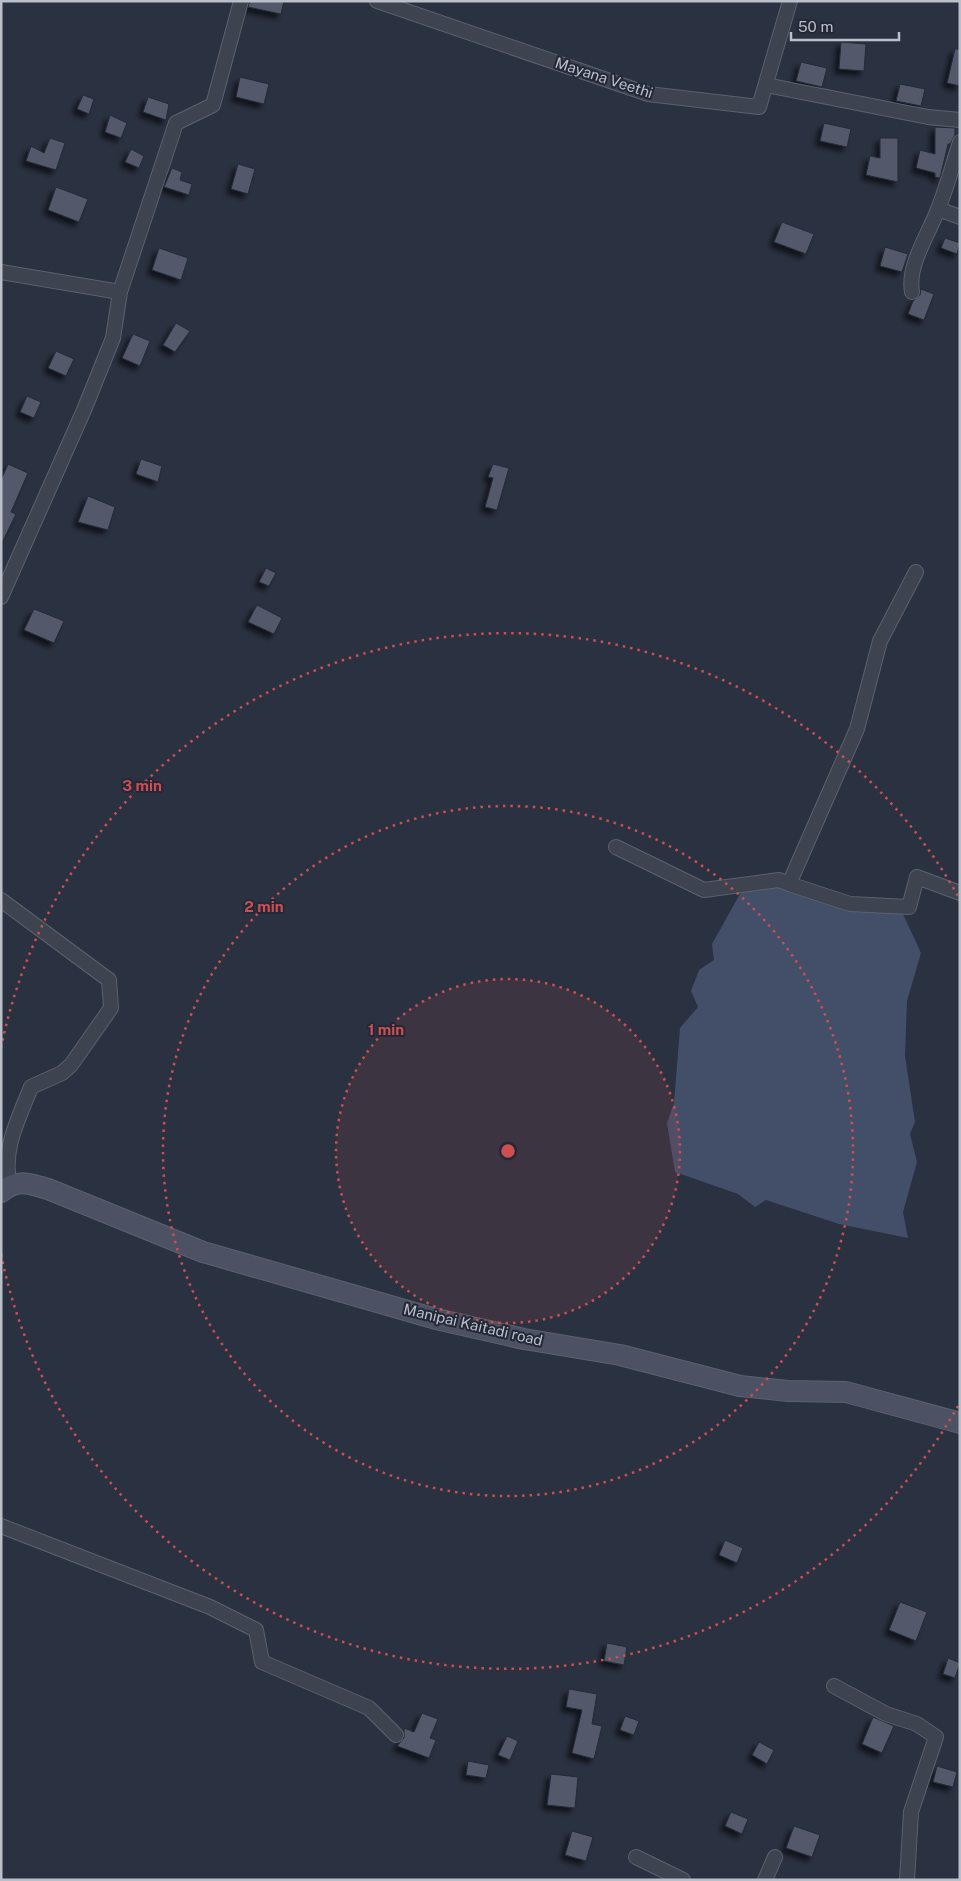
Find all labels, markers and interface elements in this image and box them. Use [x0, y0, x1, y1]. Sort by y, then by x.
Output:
scale bar [791, 10, 898, 42]
text: 50 m [798, 18, 833, 35]
street label: Mayana Veethi [553, 54, 655, 101]
text: 3 min [122, 777, 162, 794]
text: 2 min [244, 898, 284, 915]
text: 1 min [368, 1021, 404, 1038]
centre of rings [499, 1142, 517, 1160]
street label: Manipai Kaitadi road [402, 1300, 544, 1349]

